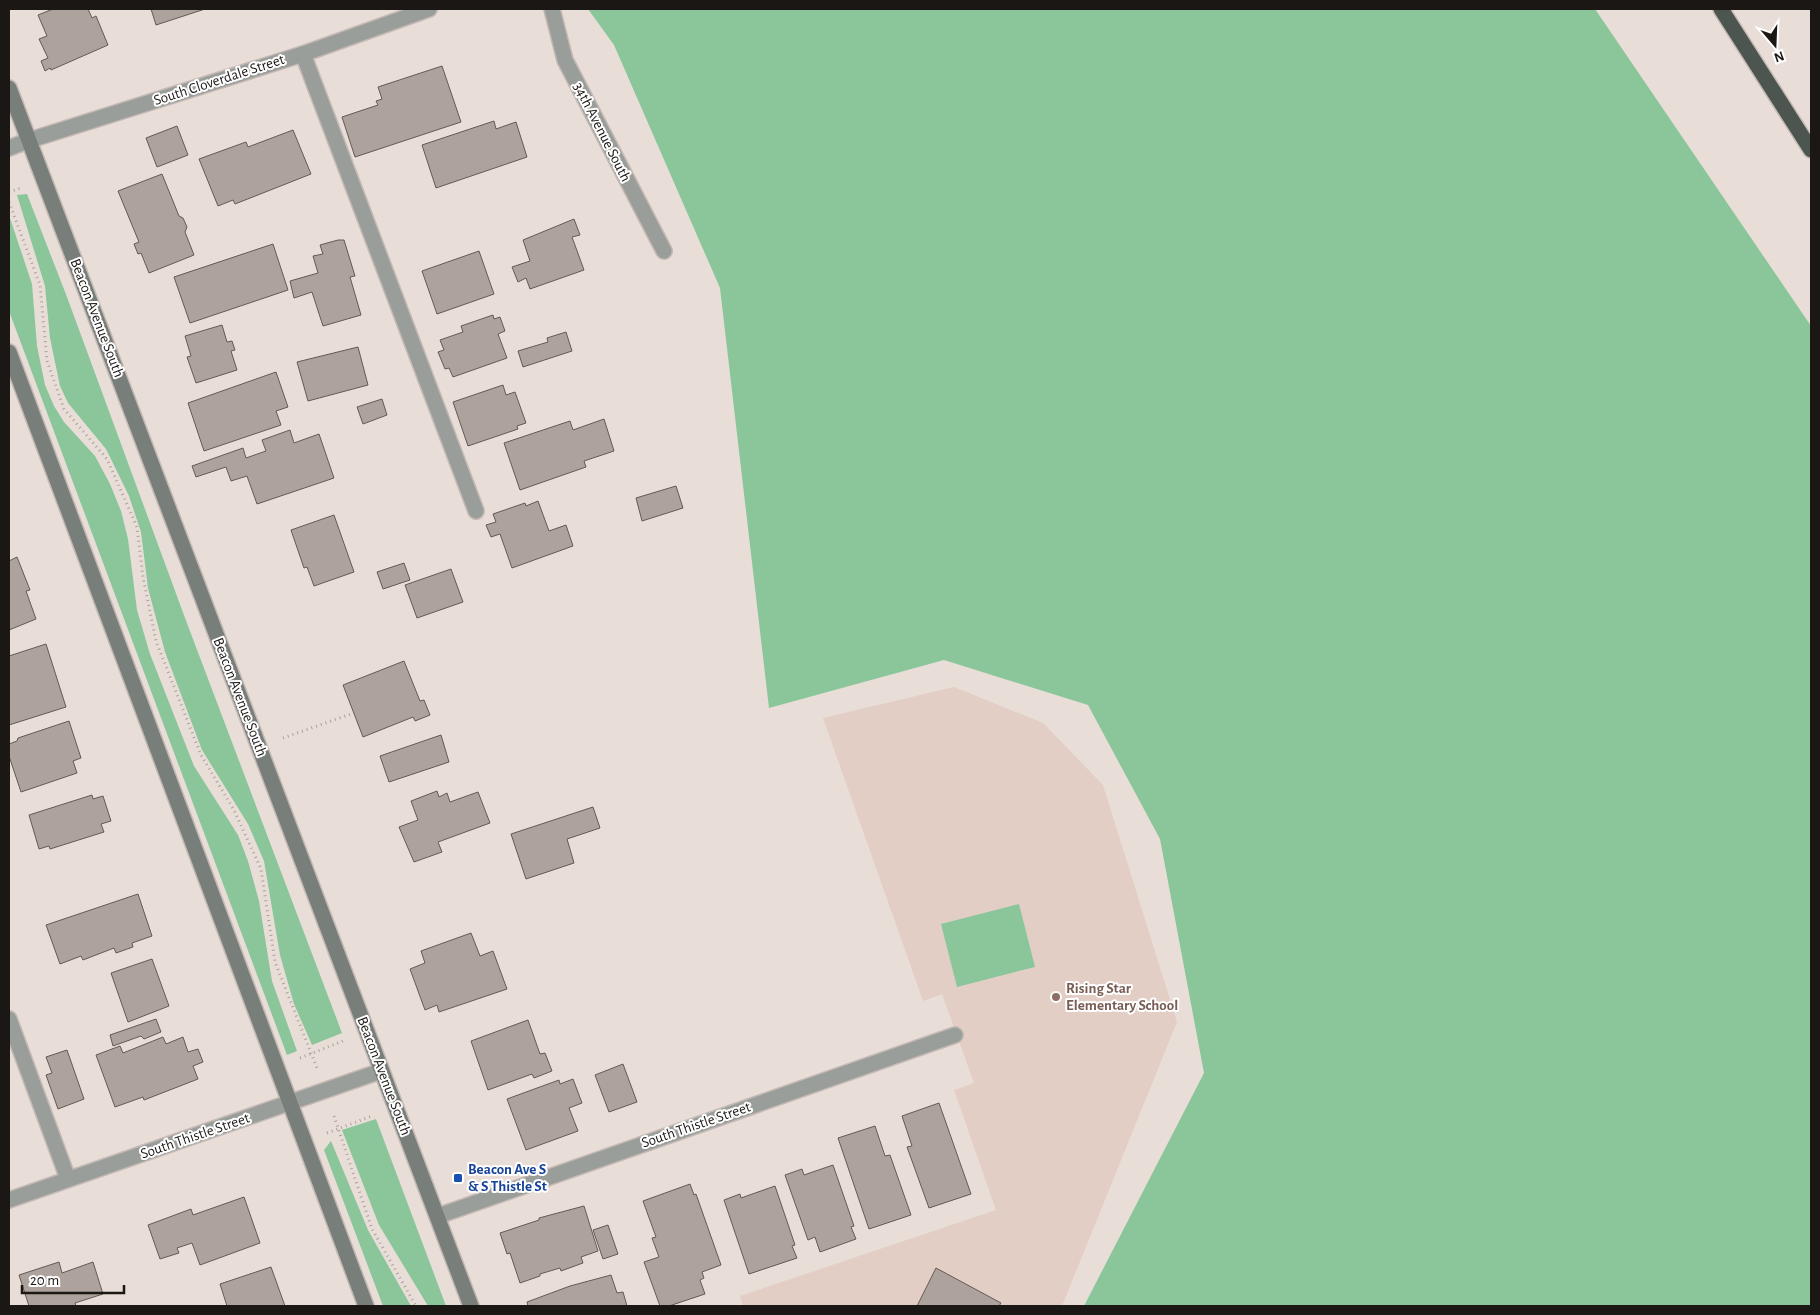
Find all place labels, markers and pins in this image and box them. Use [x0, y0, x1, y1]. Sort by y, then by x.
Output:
place label: Rising Star Elementary School [1066, 981, 1178, 1013]
marker: Rising Star Elementary School [1050, 991, 1062, 1003]
place label: Beacon Ave S & S Thistle St [468, 1162, 547, 1194]
marker: Beacon Ave S & S Thistle St [452, 1172, 464, 1184]

